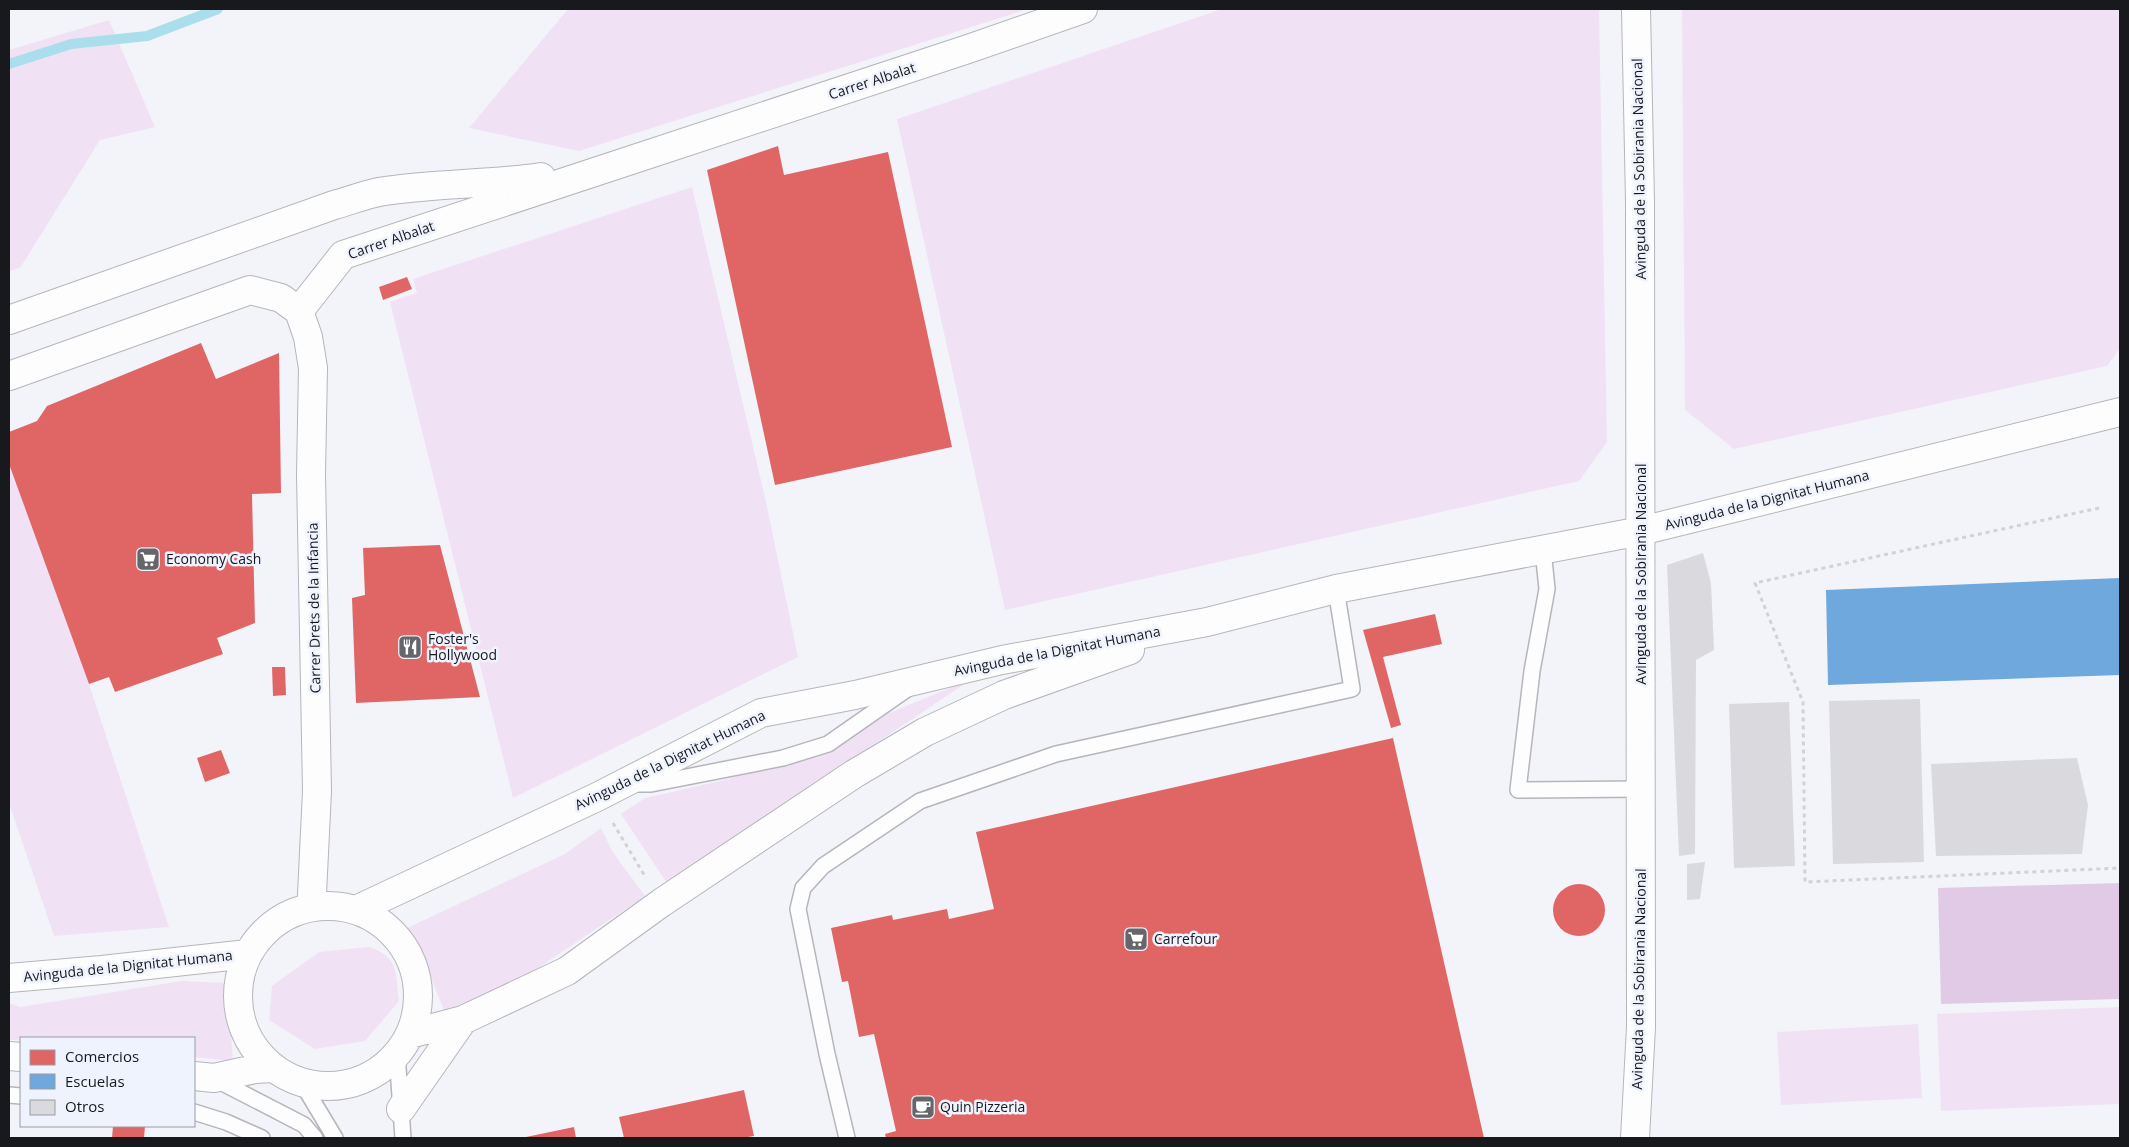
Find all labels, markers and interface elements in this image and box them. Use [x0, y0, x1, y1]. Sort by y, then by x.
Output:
street label: Carrer Albalat [826, 58, 918, 104]
street label: Avinguda de la Sobirania Nacional [1627, 58, 1650, 280]
street label: Carrer Albalat [345, 216, 437, 263]
street label: Avinguda de la Sobirania Nacional [1631, 463, 1650, 685]
street label: Avinguda de la Dignitat Humana [1663, 465, 1871, 534]
street label: Carrer Drets de la Infancia [303, 522, 324, 694]
supermarket icon: Economy Cash [135, 546, 161, 572]
place label: Economy Cash [166, 549, 261, 568]
street label: Avinguda de la Dignitat Humana [952, 621, 1162, 680]
place label: Foster's Hollywood [428, 629, 497, 664]
restaurant icon: Foster's Hollywood [397, 634, 423, 660]
street label: Avinguda de la Dignitat Humana [571, 705, 768, 814]
street label: Avinguda de la Sobirania Nacional [1627, 868, 1650, 1090]
supermarket icon: Carrefour [1123, 926, 1149, 952]
place label: Carrefour [1154, 929, 1218, 948]
street label: Avinguda de la Dignitat Humana [23, 945, 233, 986]
legend [20, 1037, 195, 1127]
text: Comercios [65, 1046, 139, 1066]
text: Escuelas [65, 1071, 125, 1091]
cafe icon: Quin Pizzeria [910, 1094, 936, 1120]
text: Otros [65, 1096, 104, 1116]
place label: Quin Pizzeria [940, 1097, 1025, 1116]

